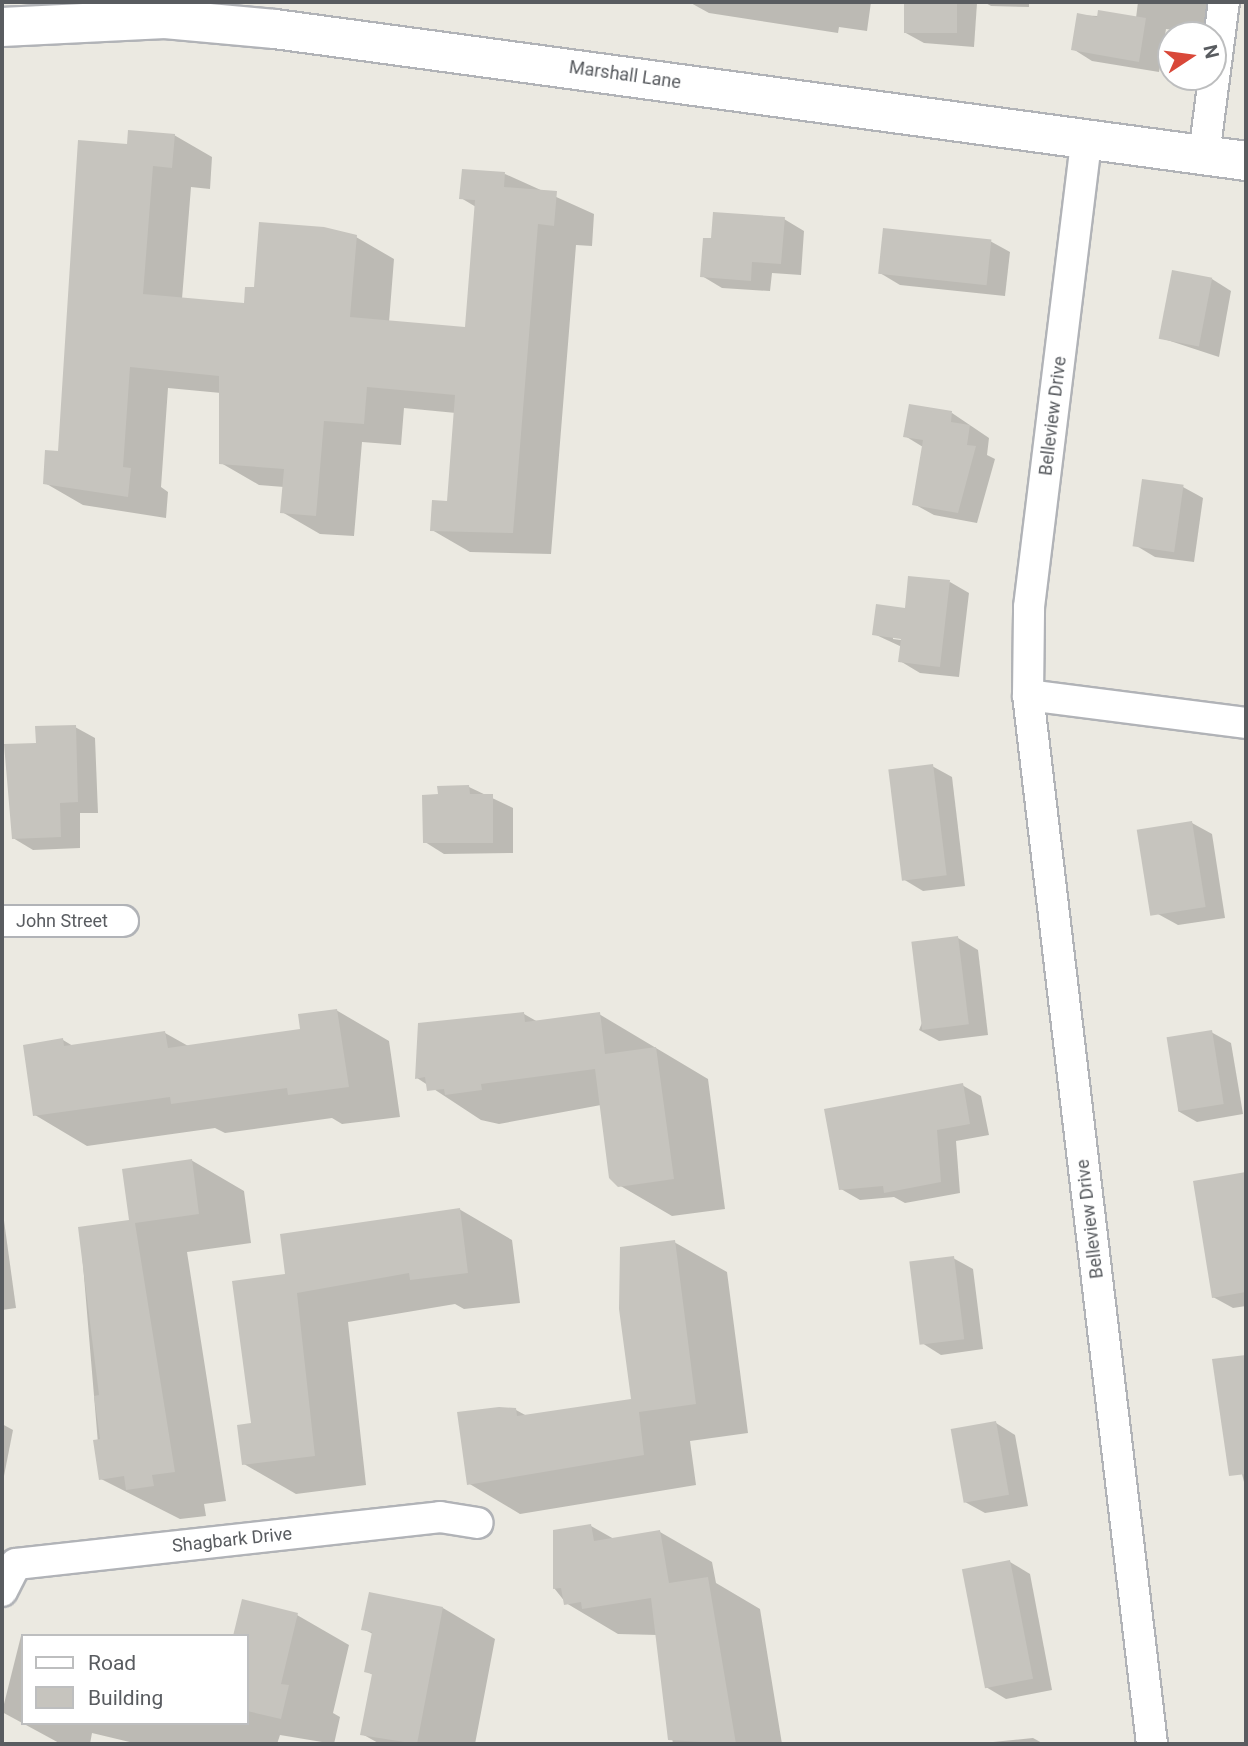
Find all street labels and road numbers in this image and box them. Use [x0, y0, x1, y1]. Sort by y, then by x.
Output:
street label: Marshall Lane [568, 56, 682, 94]
street label: Belleview Drive [1035, 355, 1071, 477]
street label: John Street [16, 910, 108, 932]
street label: Belleview Drive [1072, 1158, 1108, 1280]
street label: Shagbark Drive [171, 1523, 293, 1557]

